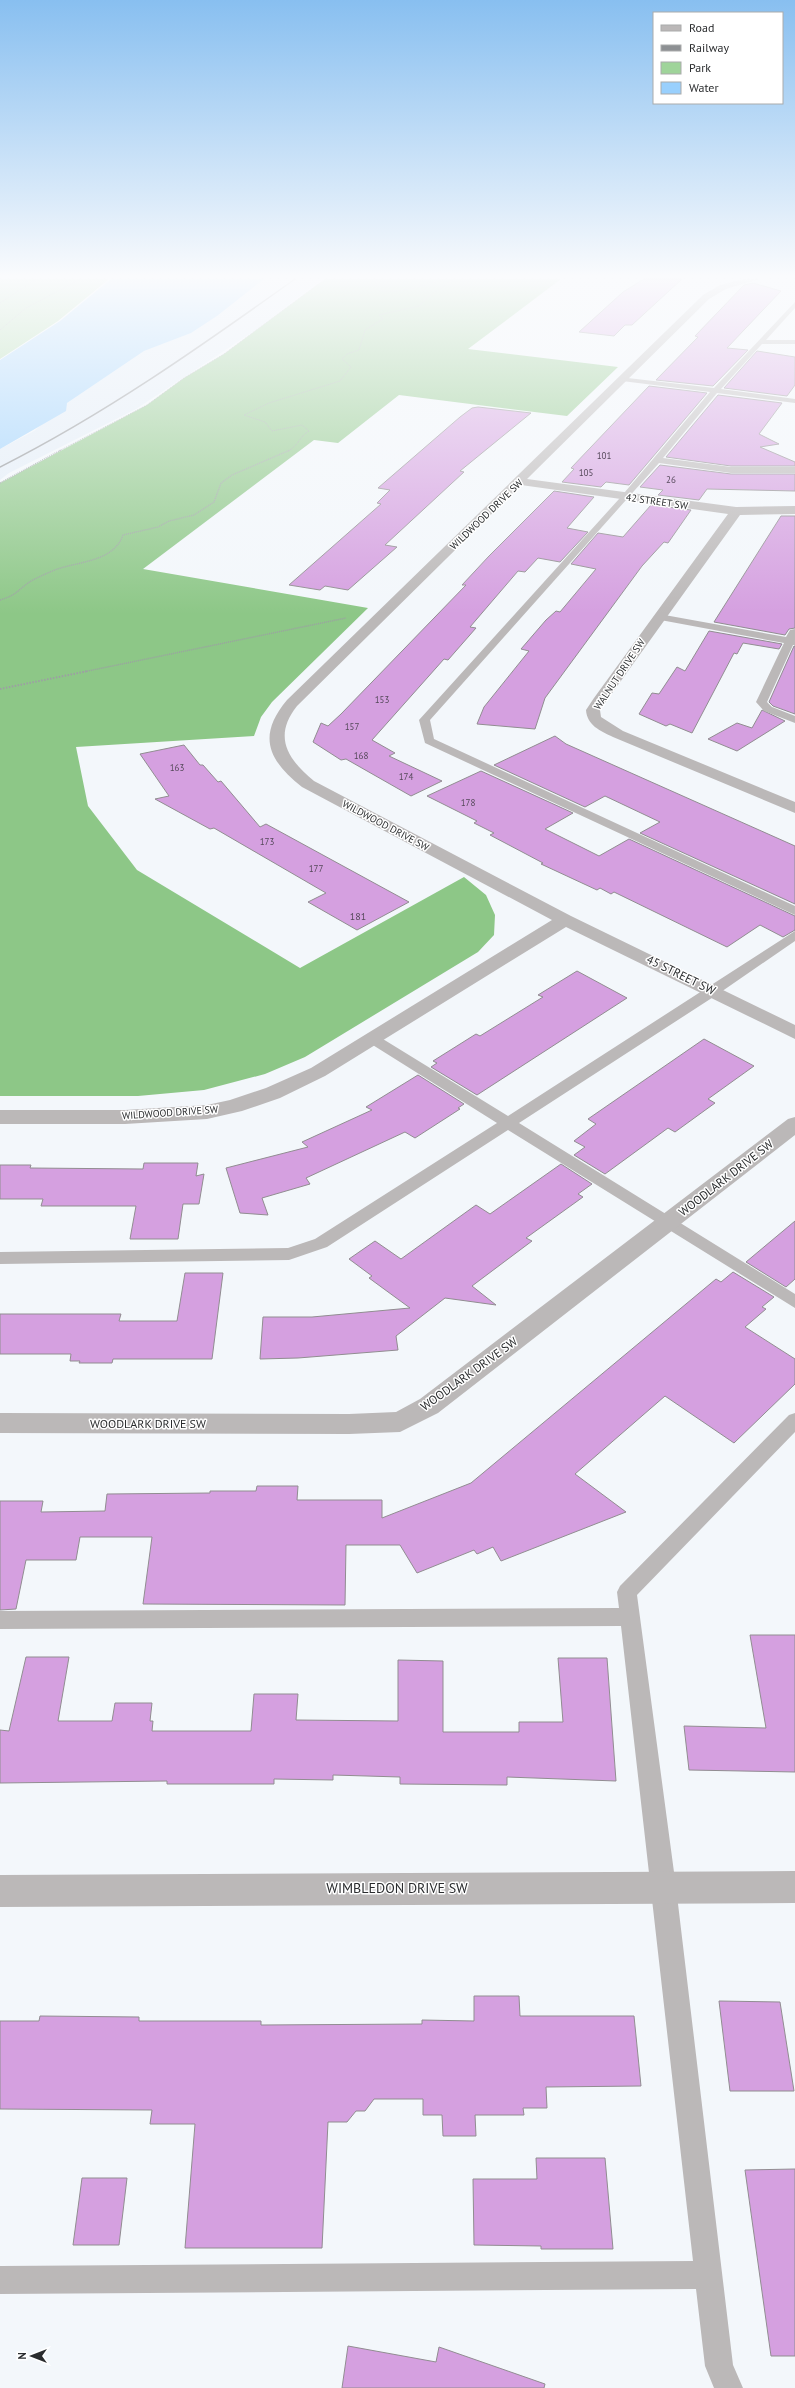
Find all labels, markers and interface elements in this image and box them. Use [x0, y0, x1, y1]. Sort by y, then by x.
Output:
legend [653, 12, 783, 104]
text: Road [689, 20, 714, 35]
text: Railway [689, 40, 729, 55]
text: Park [689, 60, 711, 75]
text: Water [689, 80, 719, 95]
house number: 101 [597, 450, 611, 461]
house number: 105 [579, 467, 593, 478]
house number: 26 [666, 474, 676, 485]
street label: WILDWOOD DRIVE SW [447, 476, 526, 553]
street label: 42 STREET SW [625, 491, 689, 512]
street label: WALNUT DRIVE SW [591, 636, 648, 712]
house number: 153 [375, 694, 389, 705]
house number: 157 [345, 721, 359, 732]
house number: 168 [354, 750, 368, 761]
house number: 163 [170, 762, 184, 773]
house number: 174 [399, 771, 413, 782]
street label: WILDWOOD DRIVE SW [340, 797, 432, 854]
house number: 178 [461, 797, 475, 808]
house number: 173 [260, 836, 274, 847]
house number: 177 [309, 863, 323, 874]
house number: 181 [350, 910, 366, 923]
street label: 45 STREET SW [644, 951, 718, 998]
street label: WILDWOOD DRIVE SW [122, 1103, 219, 1122]
street label: WOODLARK DRIVE SW [675, 1136, 776, 1219]
street label: WOODLARK DRIVE SW [417, 1333, 520, 1414]
street label: WOODLARK DRIVE SW [90, 1416, 206, 1431]
street label: WIMBLEDON DRIVE SW [326, 1879, 468, 1897]
north arrow [12, 2336, 52, 2376]
text: N [15, 2352, 29, 2360]

